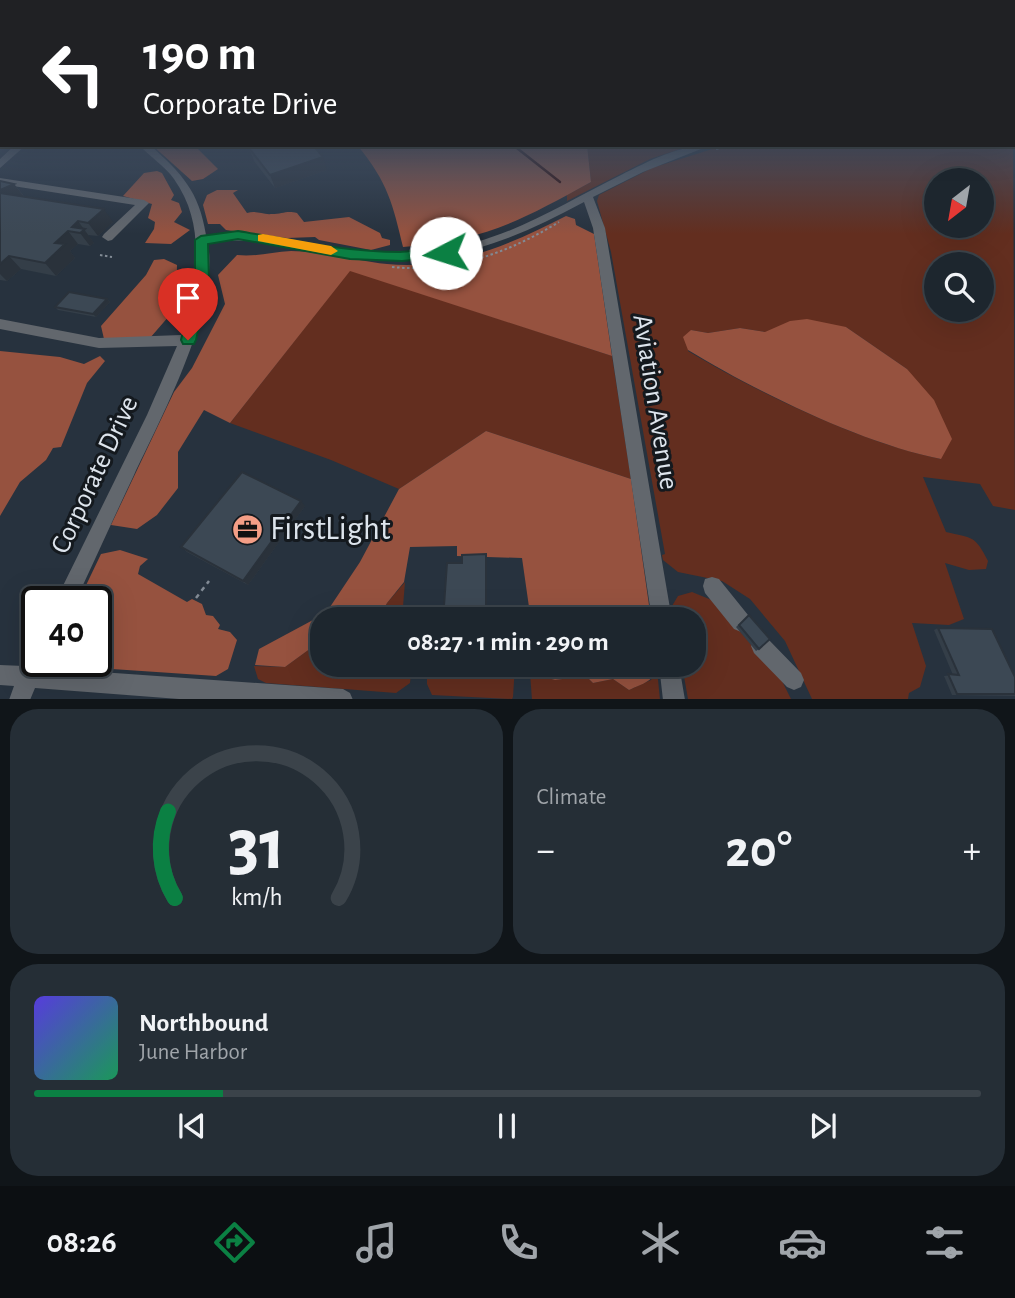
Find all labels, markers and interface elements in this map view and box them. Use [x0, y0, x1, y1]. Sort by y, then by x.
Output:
icon: left [28, 28, 119, 119]
text: 190 m [143, 30, 257, 79]
text: Corporate Drive [143, 88, 338, 120]
north arrow [924, 168, 994, 238]
map controls [924, 168, 994, 322]
position arrow [409, 216, 483, 290]
button: search [924, 252, 994, 322]
pin [158, 268, 218, 340]
icon: arrive [169, 279, 207, 317]
street label: Aviation Avenue [627, 312, 683, 492]
street label: Corporate Drive [46, 392, 144, 558]
office icon: FirstLight [230, 512, 264, 546]
place label: FirstLight [270, 513, 391, 546]
speed limit sign: 40 [21, 586, 112, 677]
text: 08:27 · 1 min · 290 m [407, 629, 609, 655]
text: Climate [537, 786, 606, 809]
text: 31 [227, 810, 285, 883]
text: 20° [725, 824, 792, 876]
text: − [537, 832, 555, 870]
text: + [963, 832, 981, 870]
text: km/h [230, 884, 282, 909]
text: Northbound [139, 1010, 268, 1036]
text: June Harbor [139, 1041, 247, 1064]
icon: previous [173, 1107, 211, 1145]
icon: pause [488, 1107, 526, 1145]
icon: next [804, 1107, 842, 1145]
icon: directions [210, 1218, 259, 1267]
icon: music [352, 1218, 401, 1267]
icon: phone [494, 1218, 543, 1267]
icon: climate [636, 1218, 685, 1267]
icon: car [778, 1218, 827, 1267]
icon: filters [920, 1218, 969, 1267]
text: 08:26 [46, 1226, 117, 1258]

